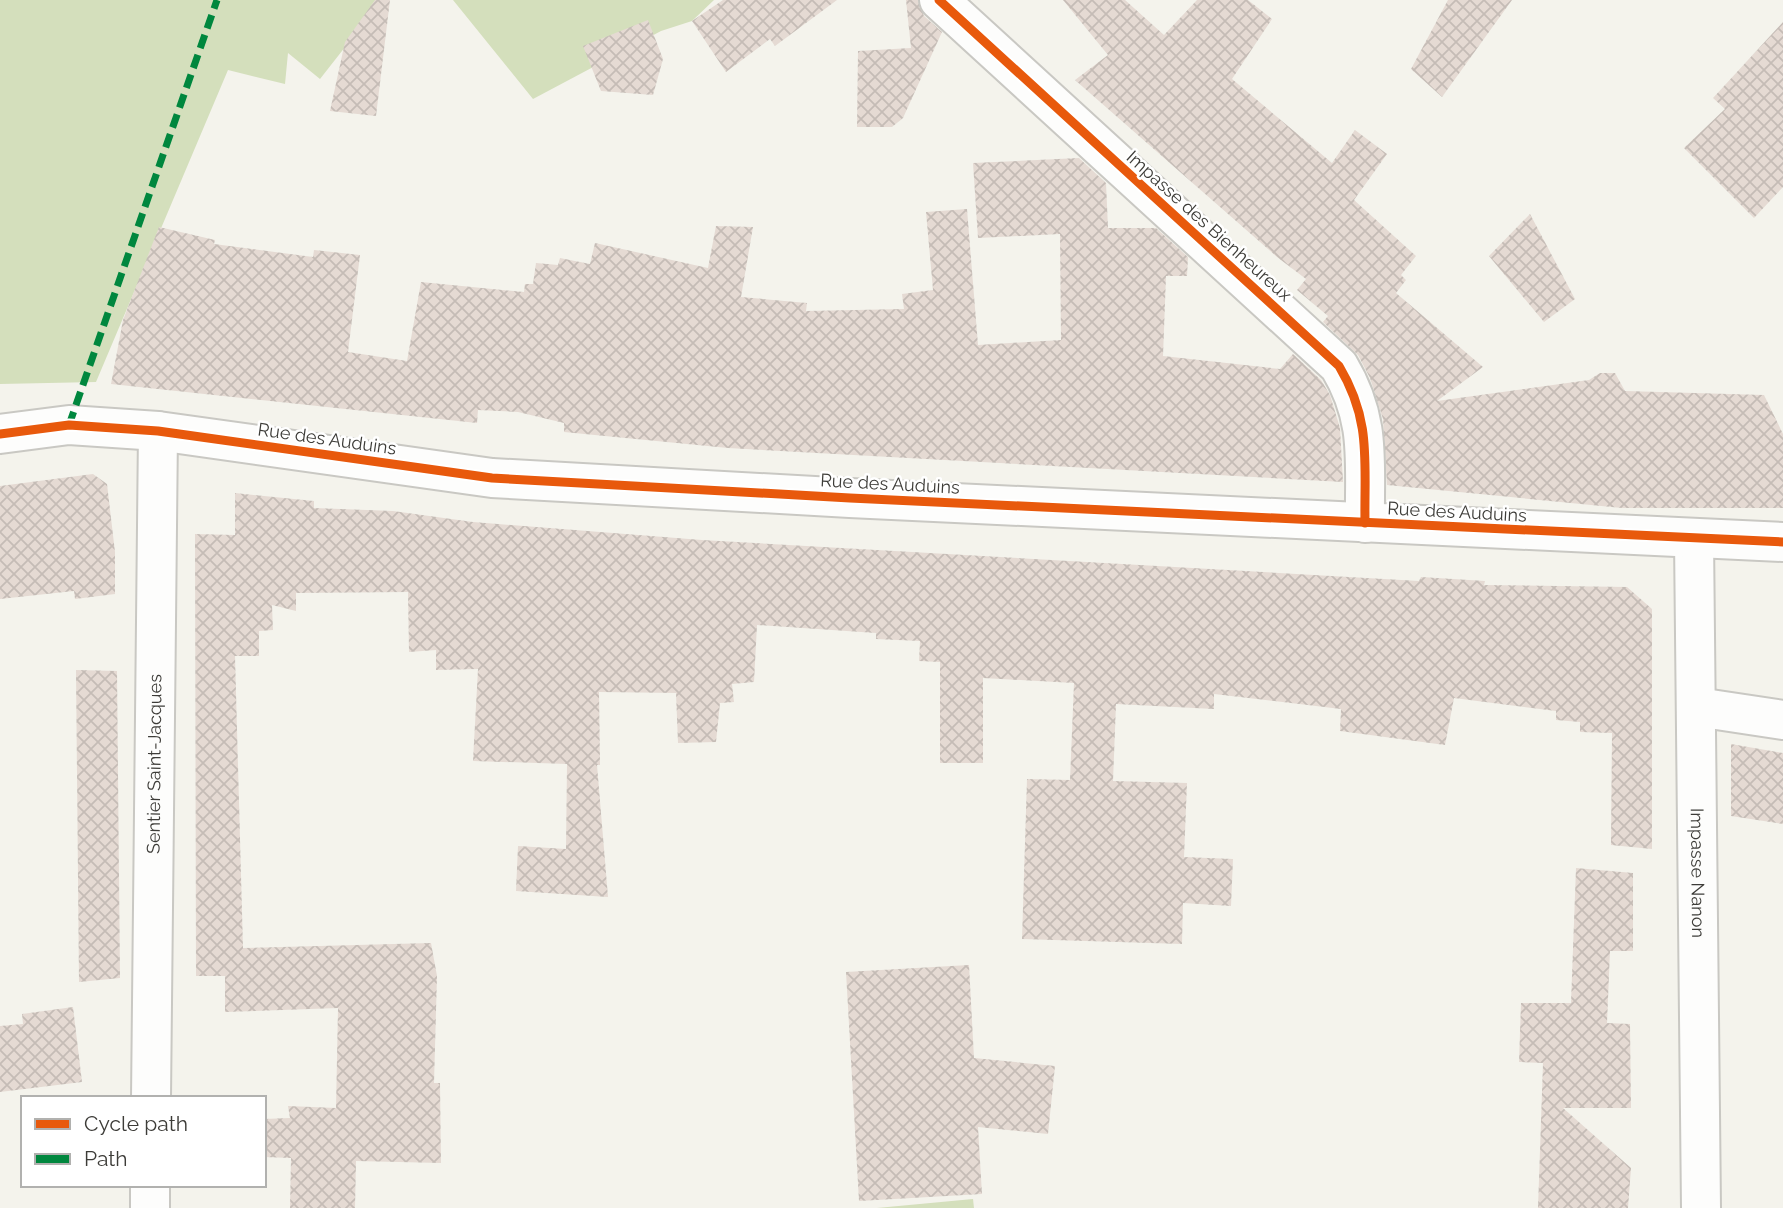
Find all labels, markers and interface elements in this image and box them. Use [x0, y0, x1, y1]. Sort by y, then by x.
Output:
street label: Impasse des Bienheureux [1123, 146, 1296, 305]
street label: Rue des Auduins [256, 418, 398, 459]
street label: Rue des Auduins [820, 469, 961, 498]
street label: Rue des Auduins [1387, 497, 1528, 526]
street label: Sentier Saint-Jacques [143, 674, 165, 854]
street label: Impasse Nanon [1687, 808, 1709, 938]
legend [21, 1096, 266, 1187]
text: Cycle path [84, 1111, 188, 1136]
text: Path [84, 1146, 128, 1171]

